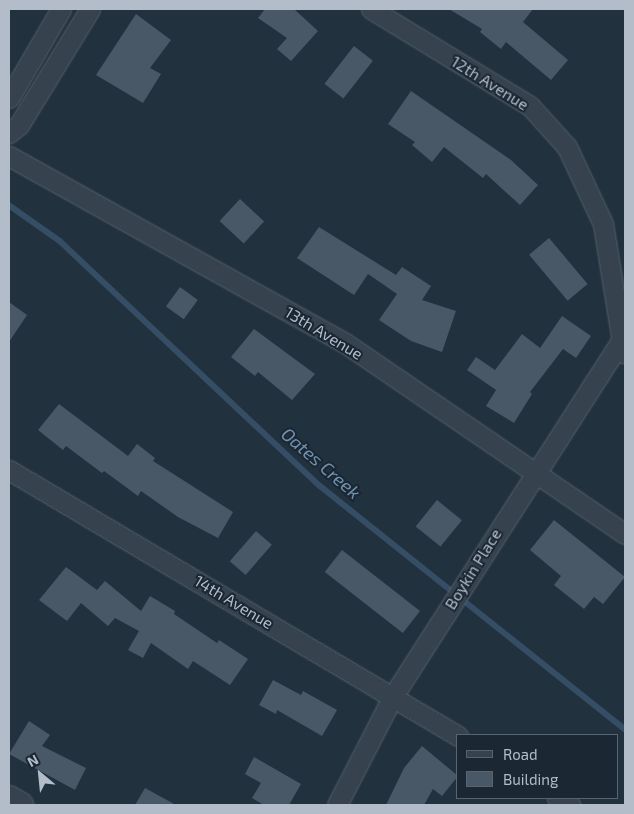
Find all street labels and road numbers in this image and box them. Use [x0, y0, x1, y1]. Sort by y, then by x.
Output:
street label: 12th Avenue [448, 52, 532, 114]
street label: 13th Avenue [281, 302, 367, 364]
street label: Boykin Place [441, 525, 505, 613]
street label: 14th Avenue [191, 571, 277, 633]

